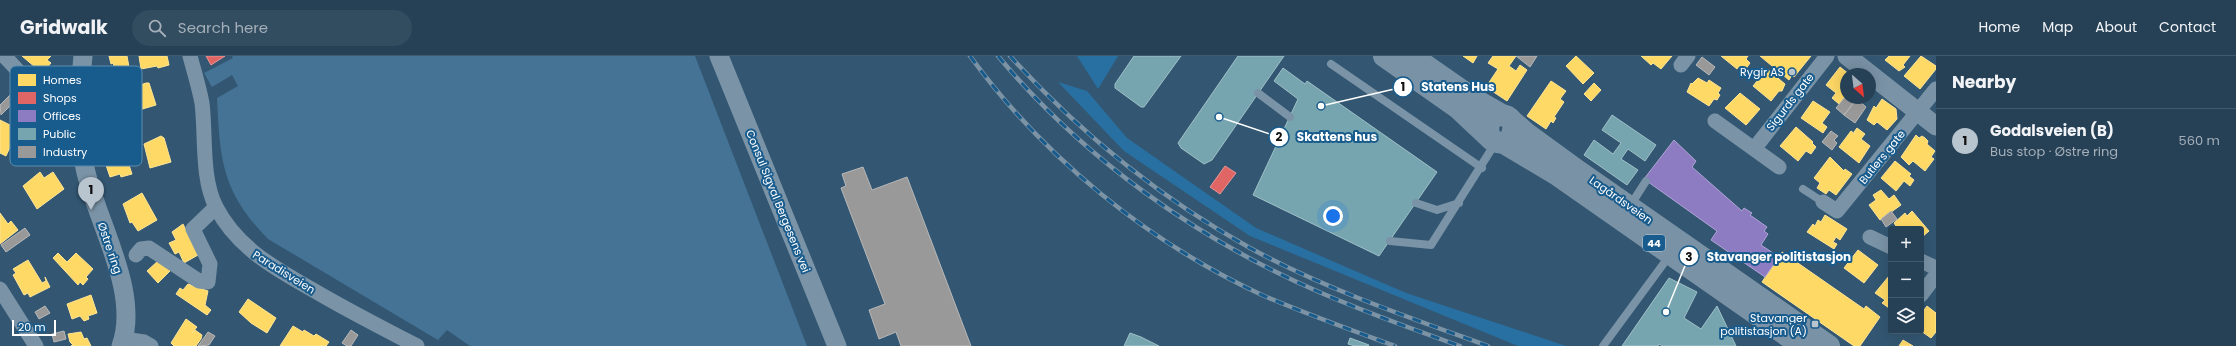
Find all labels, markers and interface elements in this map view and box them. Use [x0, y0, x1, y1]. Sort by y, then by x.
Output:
search box [132, 10, 412, 46]
text: Gridwalk [20, 14, 108, 41]
icon: search [146, 17, 168, 39]
text: Search here [178, 17, 268, 38]
text: Home [1978, 17, 2020, 37]
text: Map [2042, 17, 2073, 37]
text: About [2095, 17, 2137, 37]
text: Contact [2159, 17, 2216, 37]
place label: Rygir AS [1740, 64, 1784, 80]
legend [10, 66, 142, 166]
marker: Rygir AS [1787, 67, 1797, 77]
north arrow [1840, 68, 1876, 104]
street label: Sigurds gate [1762, 70, 1818, 134]
text: Nearby [1952, 70, 2016, 94]
text: Homes [43, 72, 82, 88]
callout: Statens Hus [1393, 75, 1503, 99]
text: 1 [1401, 78, 1405, 95]
text: Statens Hus [1421, 78, 1495, 95]
text: Shops [43, 90, 77, 106]
text: Offices [43, 108, 81, 124]
text: Godalsveien (B) [1990, 120, 2114, 141]
callout: Skattens hus [1269, 125, 1385, 149]
text: Public [43, 126, 76, 142]
street label: Butlers gate [1855, 126, 1909, 188]
street label: Consul Sigval Bergesens vei [742, 127, 814, 275]
text: 2 [1276, 128, 1283, 145]
text: Skattens hus [1297, 128, 1377, 145]
text: 1 [1963, 131, 1967, 150]
text: 560 m [2179, 131, 2220, 150]
text: Bus stop · Østre ring [1990, 142, 2118, 161]
text: Industry [43, 144, 88, 160]
street label: Lagårdsveien [1586, 172, 1656, 228]
pin: 1 [78, 177, 104, 210]
your location [1323, 206, 1343, 226]
street label: Østre ring [94, 220, 126, 276]
map controls [1888, 226, 1924, 334]
button: + [1888, 226, 1924, 262]
road number: 44 [1643, 235, 1665, 251]
callout: Stavanger politistasjon [1679, 244, 1859, 268]
street label: Paradisveien [250, 246, 318, 298]
text: 3 [1685, 248, 1693, 265]
text: Stavanger politistasjon [1707, 248, 1851, 265]
button: − [1888, 262, 1924, 298]
button: layers [1888, 298, 1924, 334]
place label: Stavanger politistasjon (A) [1720, 310, 1807, 339]
scale bar [12, 318, 56, 337]
text: 20 m [18, 319, 46, 335]
marker: Stavanger politistasjon (A) [1810, 319, 1820, 329]

